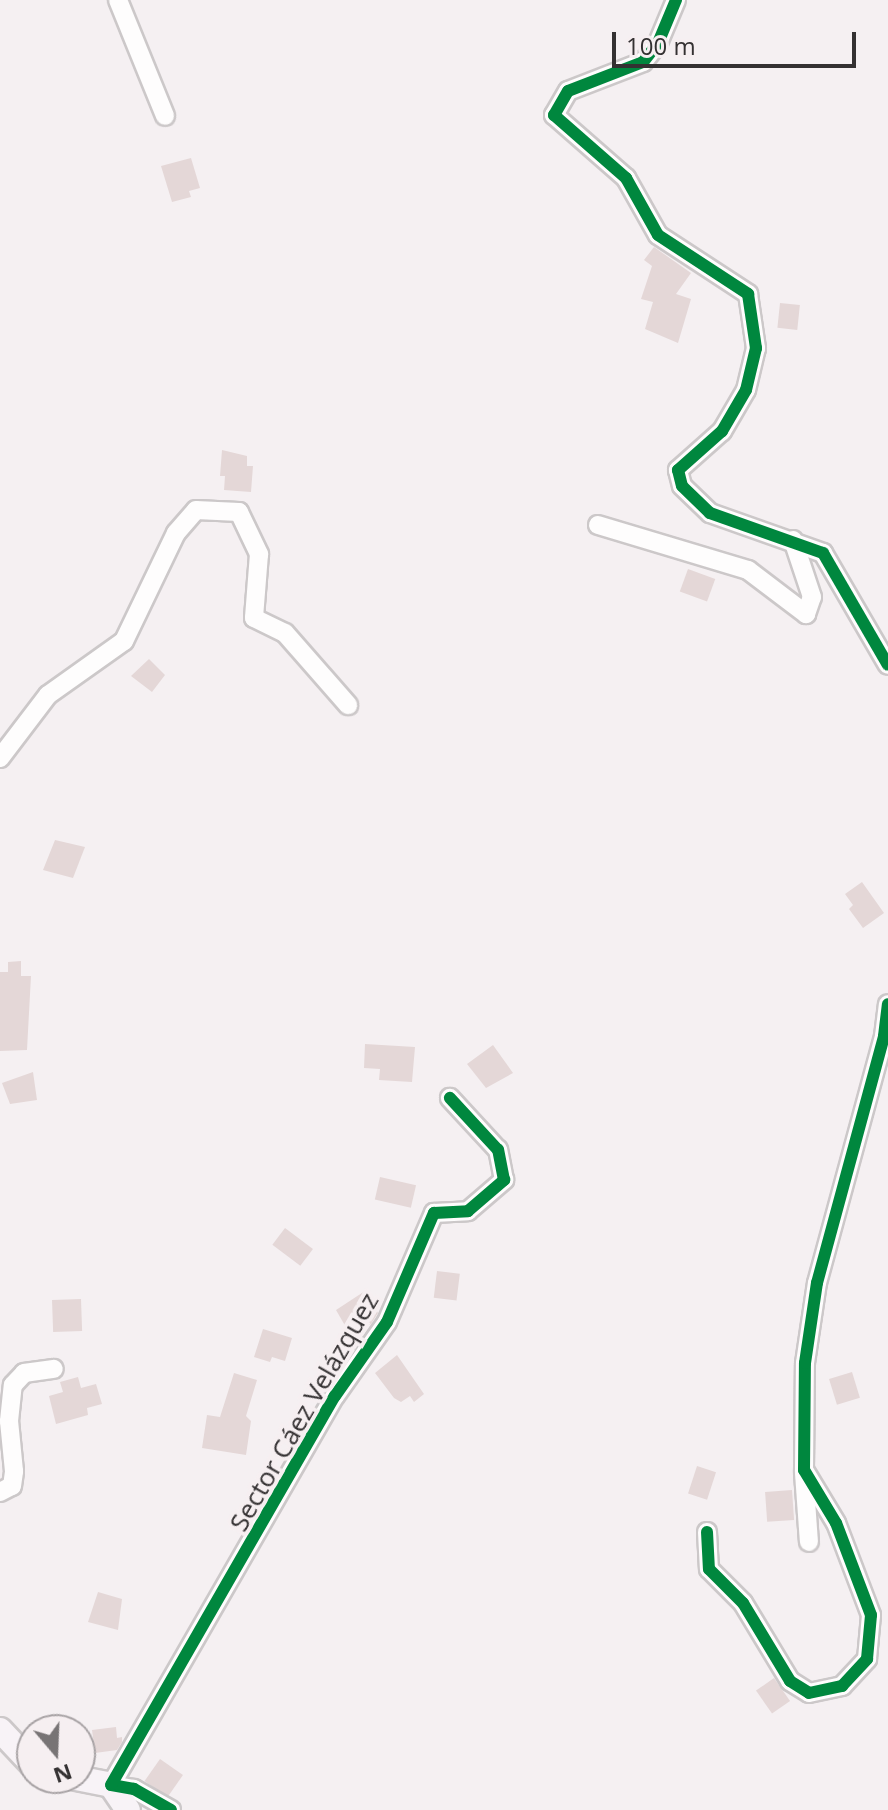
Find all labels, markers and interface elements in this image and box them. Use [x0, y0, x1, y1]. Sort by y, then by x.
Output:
scale bar [616, 16, 860, 66]
text: 100 m [626, 29, 696, 62]
street label: Sector Cáez Velázquez [223, 1287, 385, 1537]
north arrow [16, 1714, 96, 1794]
text: N [50, 1758, 77, 1792]

